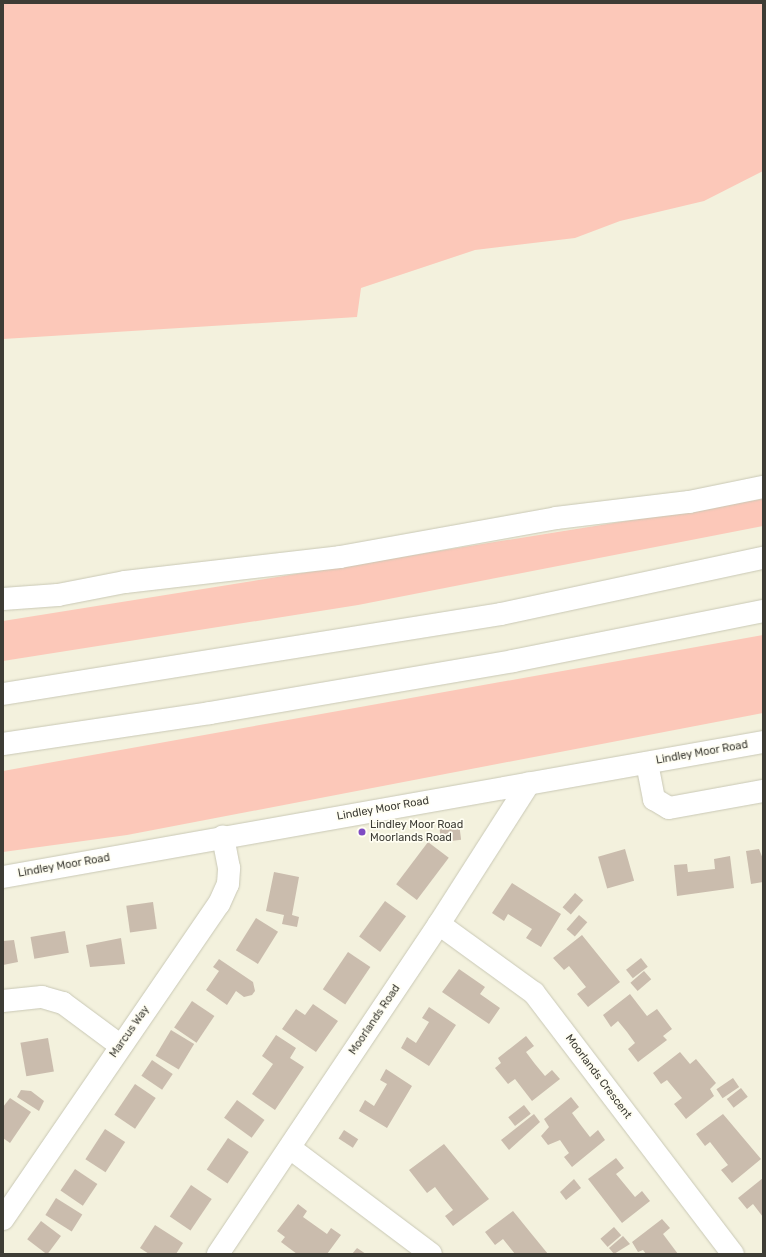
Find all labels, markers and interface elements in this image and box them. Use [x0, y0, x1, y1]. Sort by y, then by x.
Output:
street label: Lindley Moor Road [655, 738, 749, 768]
street label: Lindley Moor Road [336, 794, 430, 824]
place label: Lindley Moor Road Moorlands Road [370, 819, 464, 845]
marker: Lindley Moor Road Moorlands Road [357, 827, 367, 837]
street label: Lindley Moor Road [17, 851, 111, 881]
street label: Moorlands Road [347, 982, 403, 1058]
street label: Marcus Way [107, 1003, 153, 1061]
street label: Moorlands Crescent [562, 1032, 634, 1122]

